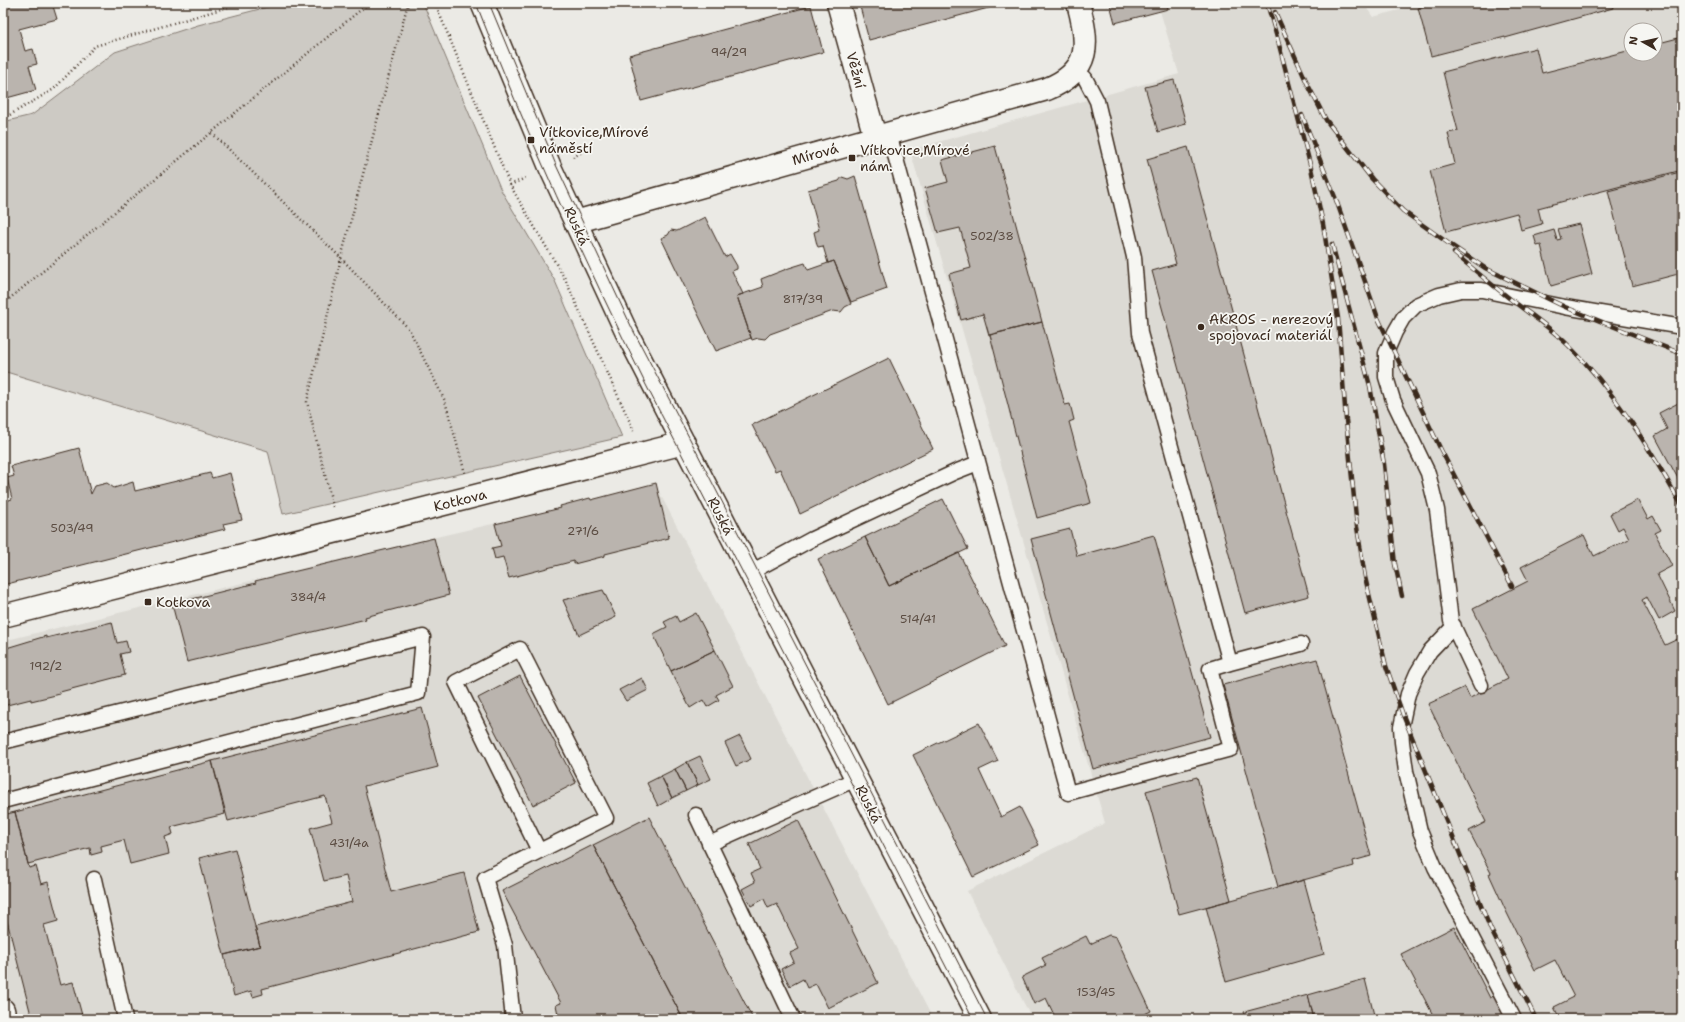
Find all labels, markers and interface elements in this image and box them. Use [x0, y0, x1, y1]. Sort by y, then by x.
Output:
north arrow [1623, 22, 1663, 62]
text: N [1626, 35, 1642, 46]
house number: 94/29 [711, 44, 747, 60]
street label: Věžní [843, 50, 870, 90]
place label: Vítkovice,Mírové náměstí [539, 123, 649, 157]
marker: Vítkovice,Mírové náměstí [526, 135, 536, 145]
street label: Mírová [790, 139, 840, 169]
place label: Vítkovice,Mírové nám. [860, 141, 970, 175]
marker: Vítkovice,Mírové nám. [847, 153, 857, 163]
street label: Ruská [560, 204, 594, 248]
house number: 502/38 [970, 228, 1014, 244]
house number: 817/39 [783, 291, 823, 307]
place label: AKROS - nerezový spojovací materiál [1209, 310, 1333, 344]
marker: AKROS - nerezový spojovací materiál [1196, 322, 1206, 332]
street label: Kotkova [431, 485, 489, 515]
street label: Ruská [704, 494, 738, 538]
house number: 503/49 [50, 520, 94, 536]
house number: 271/6 [567, 523, 599, 539]
house number: 384/4 [290, 589, 326, 605]
place label: Kotkova [156, 593, 211, 611]
marker: Kotkova [143, 597, 153, 607]
house number: 514/41 [900, 611, 936, 627]
house number: 192/2 [30, 658, 62, 674]
street label: Ruská [852, 782, 886, 826]
house number: 431/4a [329, 835, 369, 851]
house number: 153/45 [1077, 984, 1115, 1000]

